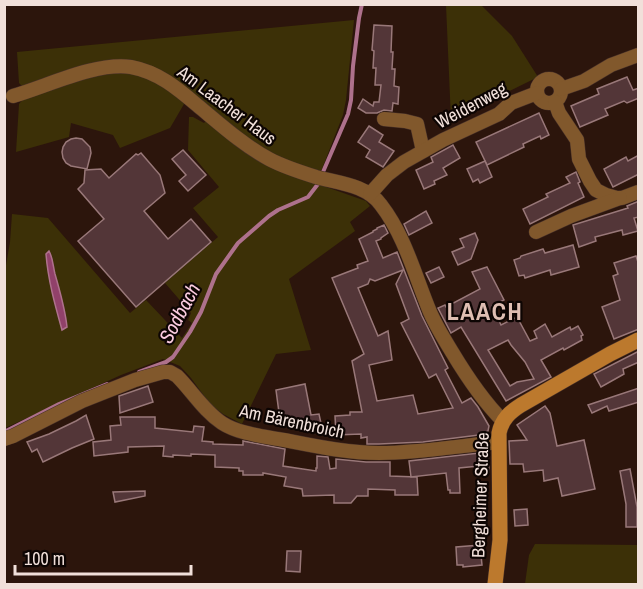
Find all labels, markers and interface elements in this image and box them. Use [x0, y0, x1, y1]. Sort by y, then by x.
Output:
street label: Am Laacher Haus [172, 59, 282, 151]
street label: Weidenweg [431, 75, 512, 134]
water label: Sodbach [152, 278, 206, 348]
district label: LAACH [447, 295, 523, 327]
street label: Am Bärenbroich [236, 397, 347, 444]
street label: Bergheimer Straße [465, 432, 495, 558]
scale bar [15, 538, 190, 576]
text: 100 m [24, 546, 65, 571]

